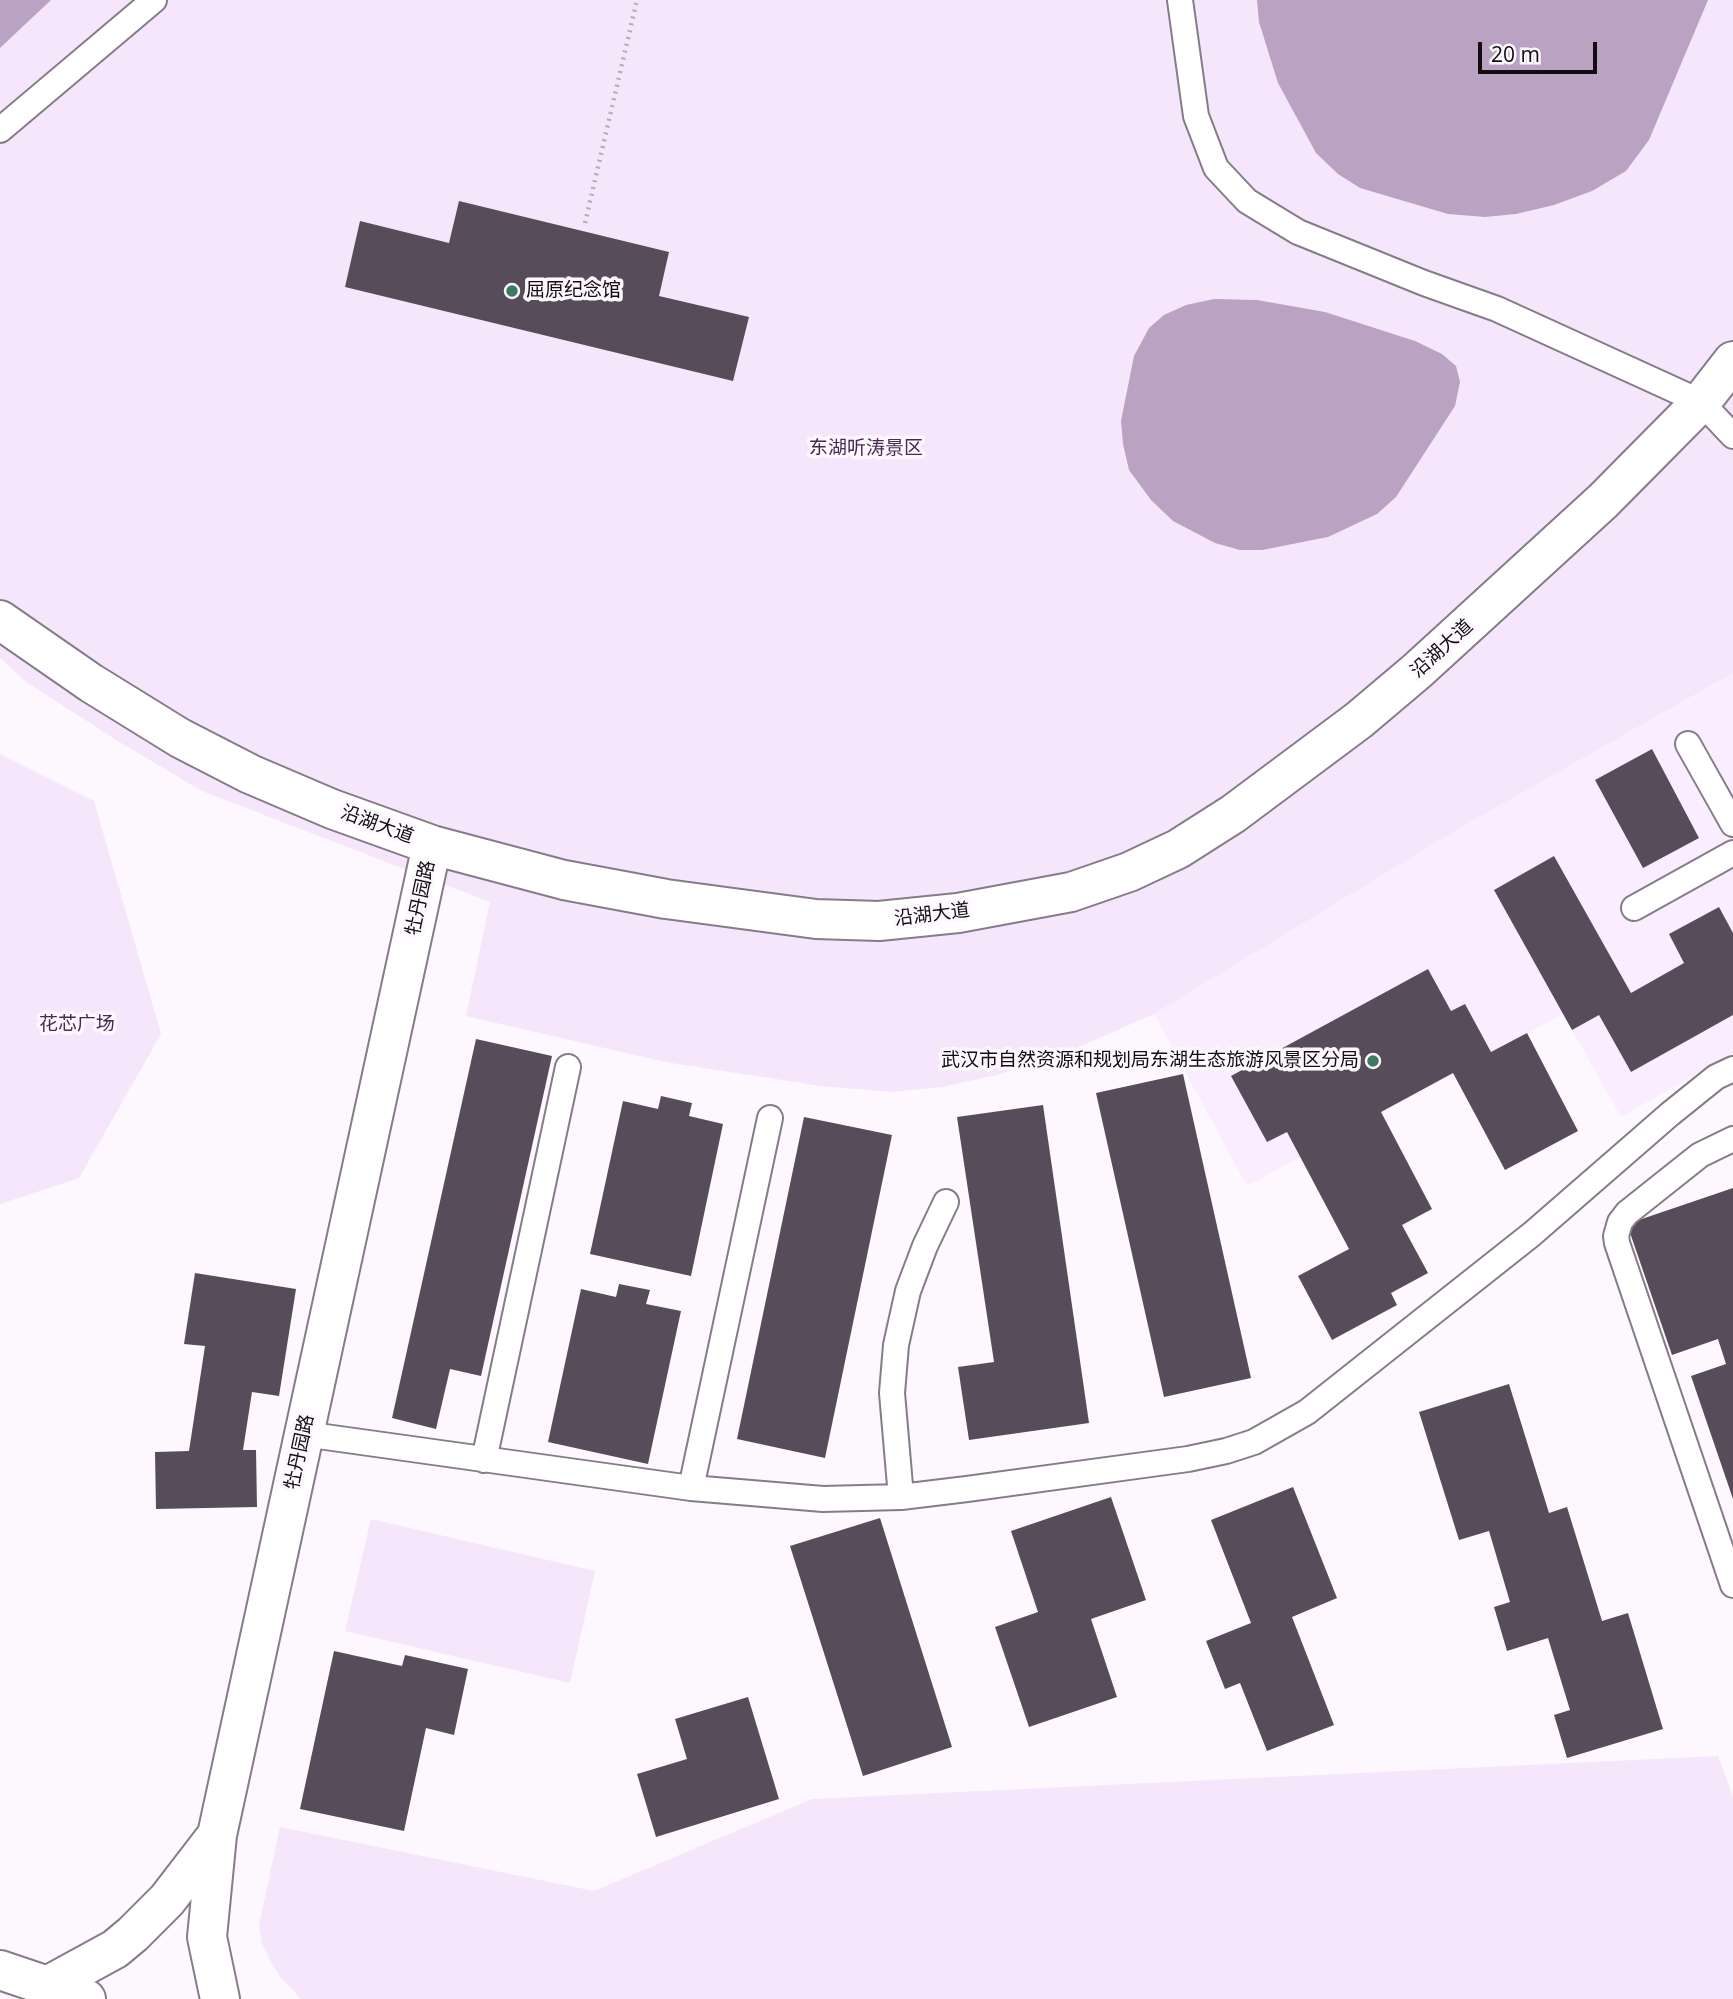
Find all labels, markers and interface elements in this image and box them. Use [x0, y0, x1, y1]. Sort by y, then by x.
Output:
scale bar [1481, 28, 1600, 72]
text: 20 m [1491, 40, 1540, 68]
place label: 屈原纪念馆 [526, 280, 621, 302]
marker: 屈原纪念馆 [504, 283, 520, 299]
park label: 东湖听涛景区 [809, 438, 923, 460]
street label: 沿湖大道 [1406, 615, 1478, 683]
street label: 沿湖大道 [337, 801, 417, 849]
street label: 牡丹园路 [402, 858, 440, 938]
street label: 沿湖大道 [893, 899, 971, 931]
park label: 花芯广场 [39, 1014, 115, 1036]
place label: 武汉市自然资源和规划局东湖生态旅游风景区分局 [941, 1050, 1359, 1072]
marker: 武汉市自然资源和规划局东湖生态旅游风景区分局 [1365, 1053, 1381, 1069]
street label: 牡丹园路 [281, 1412, 319, 1492]

